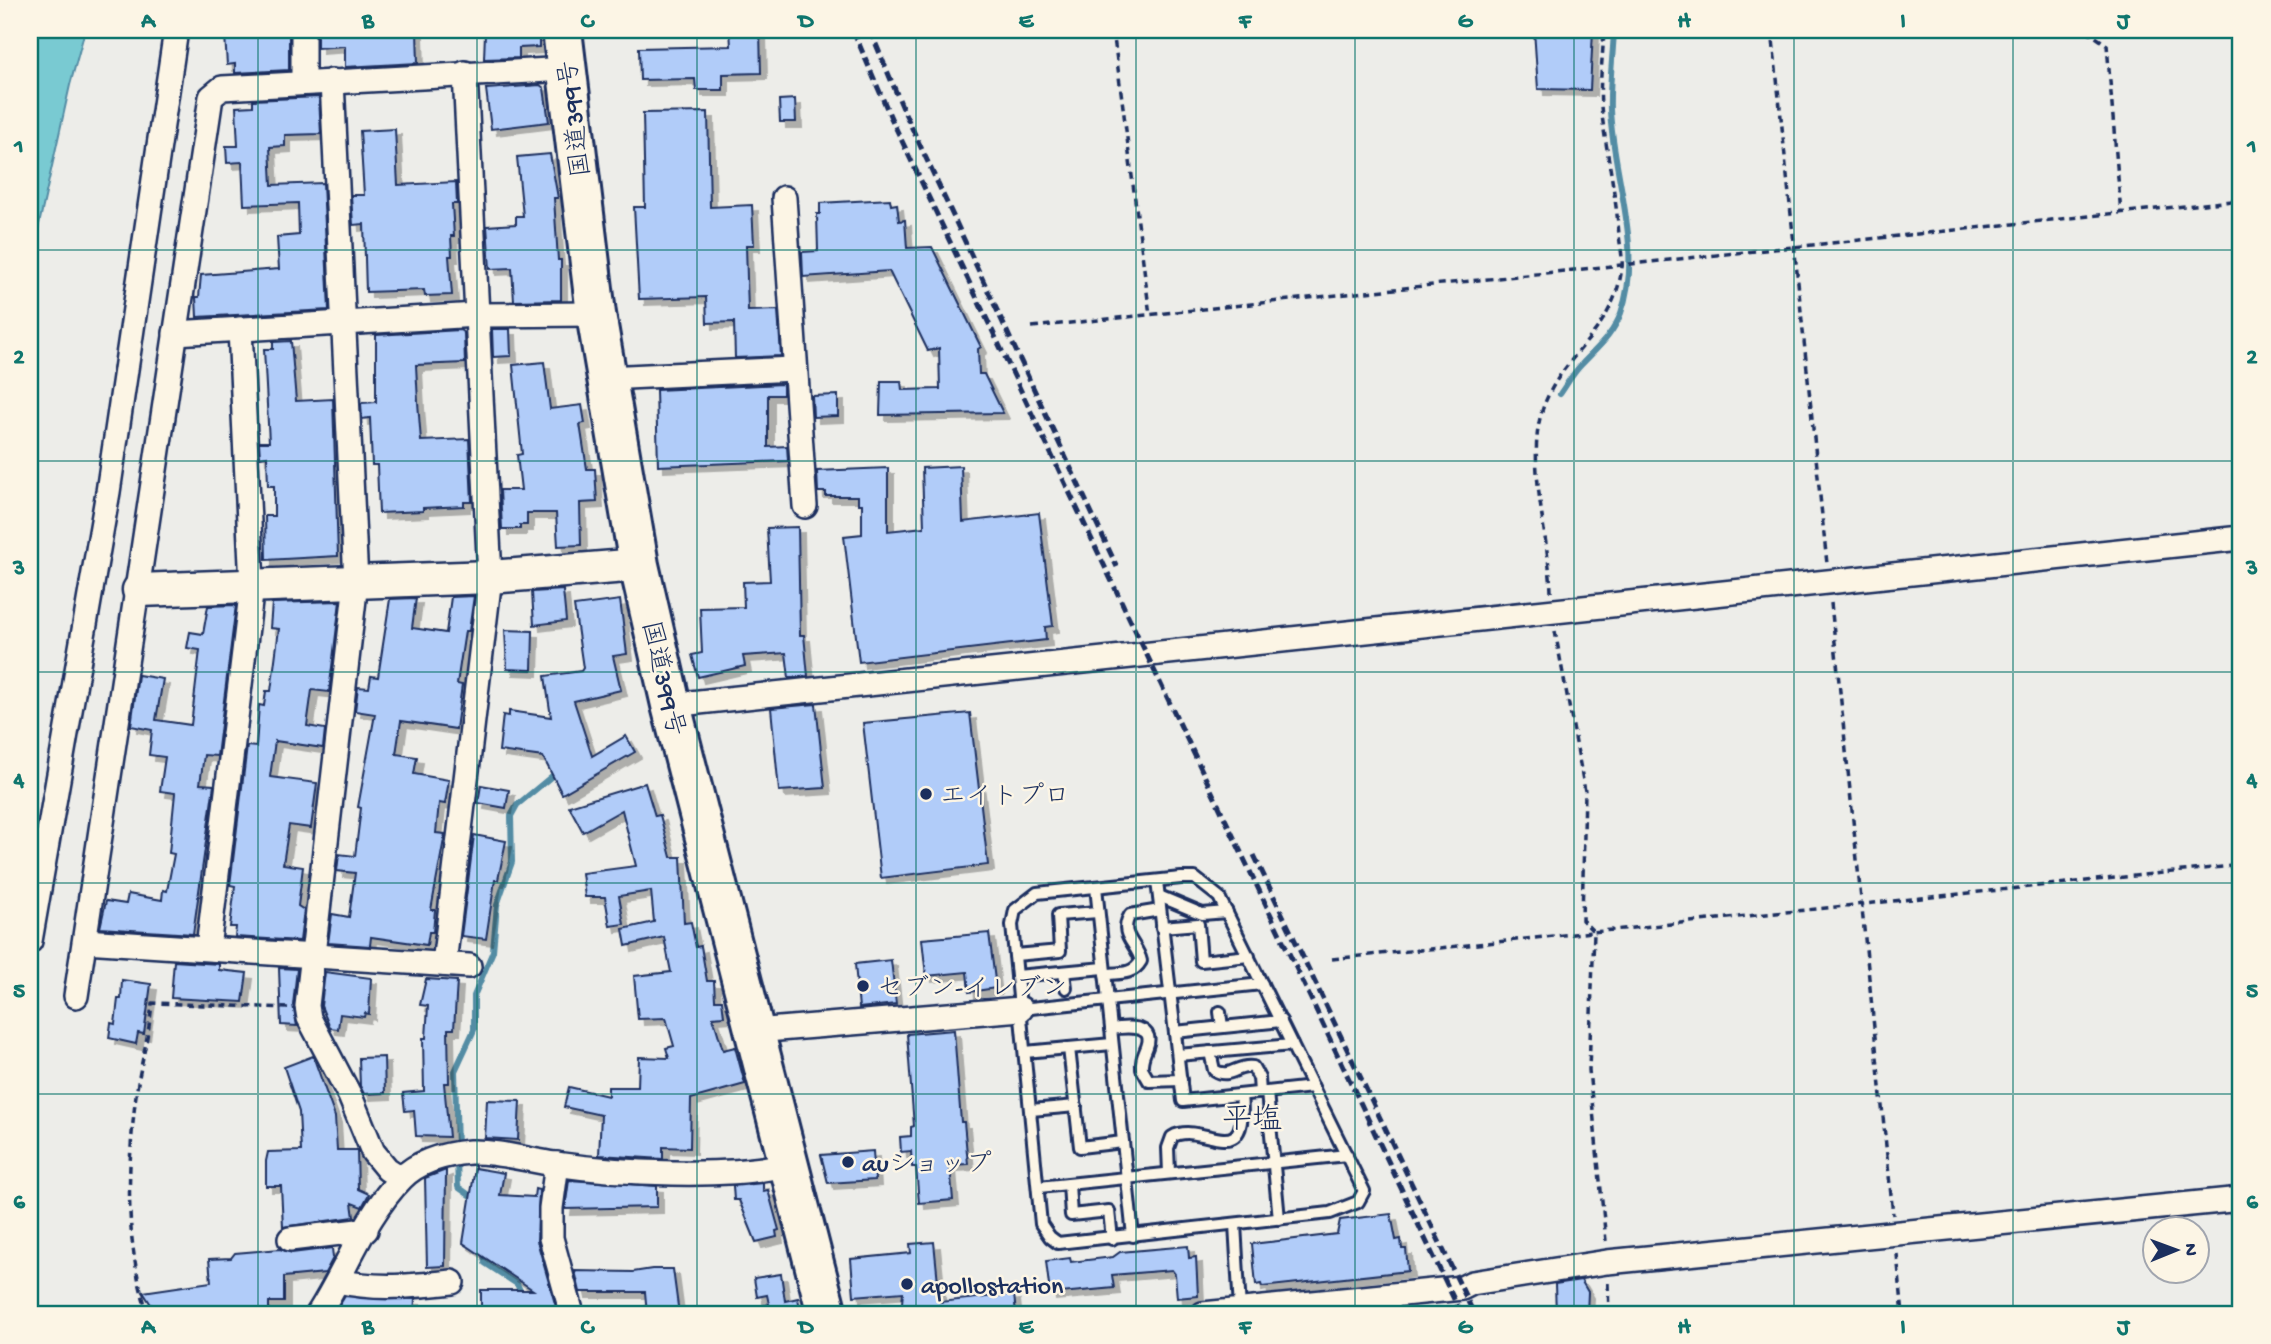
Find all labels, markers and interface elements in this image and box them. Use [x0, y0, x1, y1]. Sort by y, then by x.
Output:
text: A [140, 9, 156, 36]
text: B [361, 9, 375, 36]
text: C [581, 9, 596, 36]
text: D [797, 9, 815, 36]
text: E [1019, 9, 1035, 36]
text: F [1238, 9, 1253, 36]
text: G [1458, 9, 1474, 36]
text: H [1677, 9, 1691, 36]
text: I [1900, 9, 1906, 36]
text: J [2116, 9, 2131, 36]
street label: 国道399号 [554, 58, 600, 179]
text: 1 [13, 134, 24, 161]
text: 1 [2246, 134, 2257, 161]
text: 2 [13, 345, 25, 372]
text: 2 [2246, 345, 2258, 372]
text: 3 [12, 556, 25, 583]
text: 3 [2245, 556, 2258, 583]
street label: 国道399号 [632, 618, 690, 740]
text: 4 [13, 768, 25, 795]
text: 4 [2246, 768, 2258, 795]
place label: エイトプロ [940, 782, 1070, 814]
marker: エイトプロ [918, 786, 934, 802]
place label: セブン-イレブン [877, 974, 1067, 1006]
marker: セブン-イレブン [855, 978, 871, 994]
text: 5 [13, 979, 25, 1006]
text: 5 [2246, 979, 2258, 1006]
district label: 平塩 [1222, 1103, 1282, 1140]
place label: auショップ [862, 1150, 992, 1182]
marker: auショップ [840, 1154, 856, 1170]
text: 6 [13, 1190, 26, 1217]
text: 6 [2246, 1190, 2259, 1217]
north arrow [2142, 1214, 2212, 1284]
text: N [2178, 1243, 2201, 1256]
place label: apollostation [921, 1273, 1064, 1304]
marker: apollostation [899, 1276, 915, 1292]
text: A [140, 1315, 156, 1342]
text: B [361, 1315, 375, 1342]
text: C [581, 1315, 596, 1342]
text: D [797, 1315, 815, 1342]
text: E [1019, 1315, 1035, 1342]
text: F [1238, 1315, 1253, 1342]
text: G [1458, 1315, 1474, 1342]
text: H [1677, 1315, 1691, 1342]
text: I [1900, 1315, 1906, 1342]
text: J [2116, 1315, 2131, 1342]

